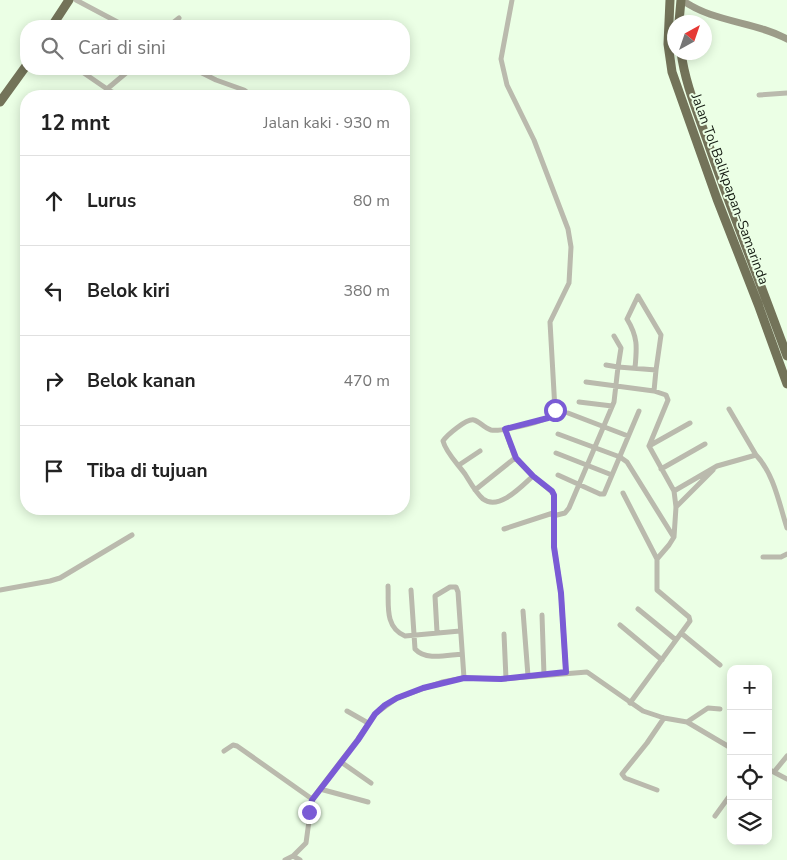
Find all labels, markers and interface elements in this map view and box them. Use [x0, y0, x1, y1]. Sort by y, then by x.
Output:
north arrow [667, 15, 712, 60]
search box [20, 20, 410, 75]
icon: search [38, 34, 66, 62]
text: Cari di sini [78, 35, 166, 61]
street label: Jalan Tol Balikpapan–Samarinda [686, 90, 774, 287]
text: 12 mnt [40, 109, 110, 137]
text: Jalan kaki · 930 m [263, 112, 390, 134]
icon: ahead [40, 187, 68, 215]
text: Lurus [87, 188, 136, 214]
text: 80 m [353, 190, 390, 212]
icon: left [40, 277, 68, 305]
text: Belok kiri [87, 278, 170, 304]
text: 380 m [343, 280, 390, 302]
icon: right [40, 367, 68, 395]
text: Belok kanan [87, 368, 196, 394]
text: 470 m [343, 370, 390, 392]
route start [544, 399, 567, 422]
icon: arrive [40, 457, 68, 485]
text: Tiba di tujuan [87, 458, 208, 484]
map controls [727, 665, 772, 845]
button: + [727, 665, 772, 710]
button: − [727, 710, 772, 755]
button: locate [727, 755, 772, 800]
button: layers [727, 800, 772, 845]
route end [298, 801, 321, 824]

